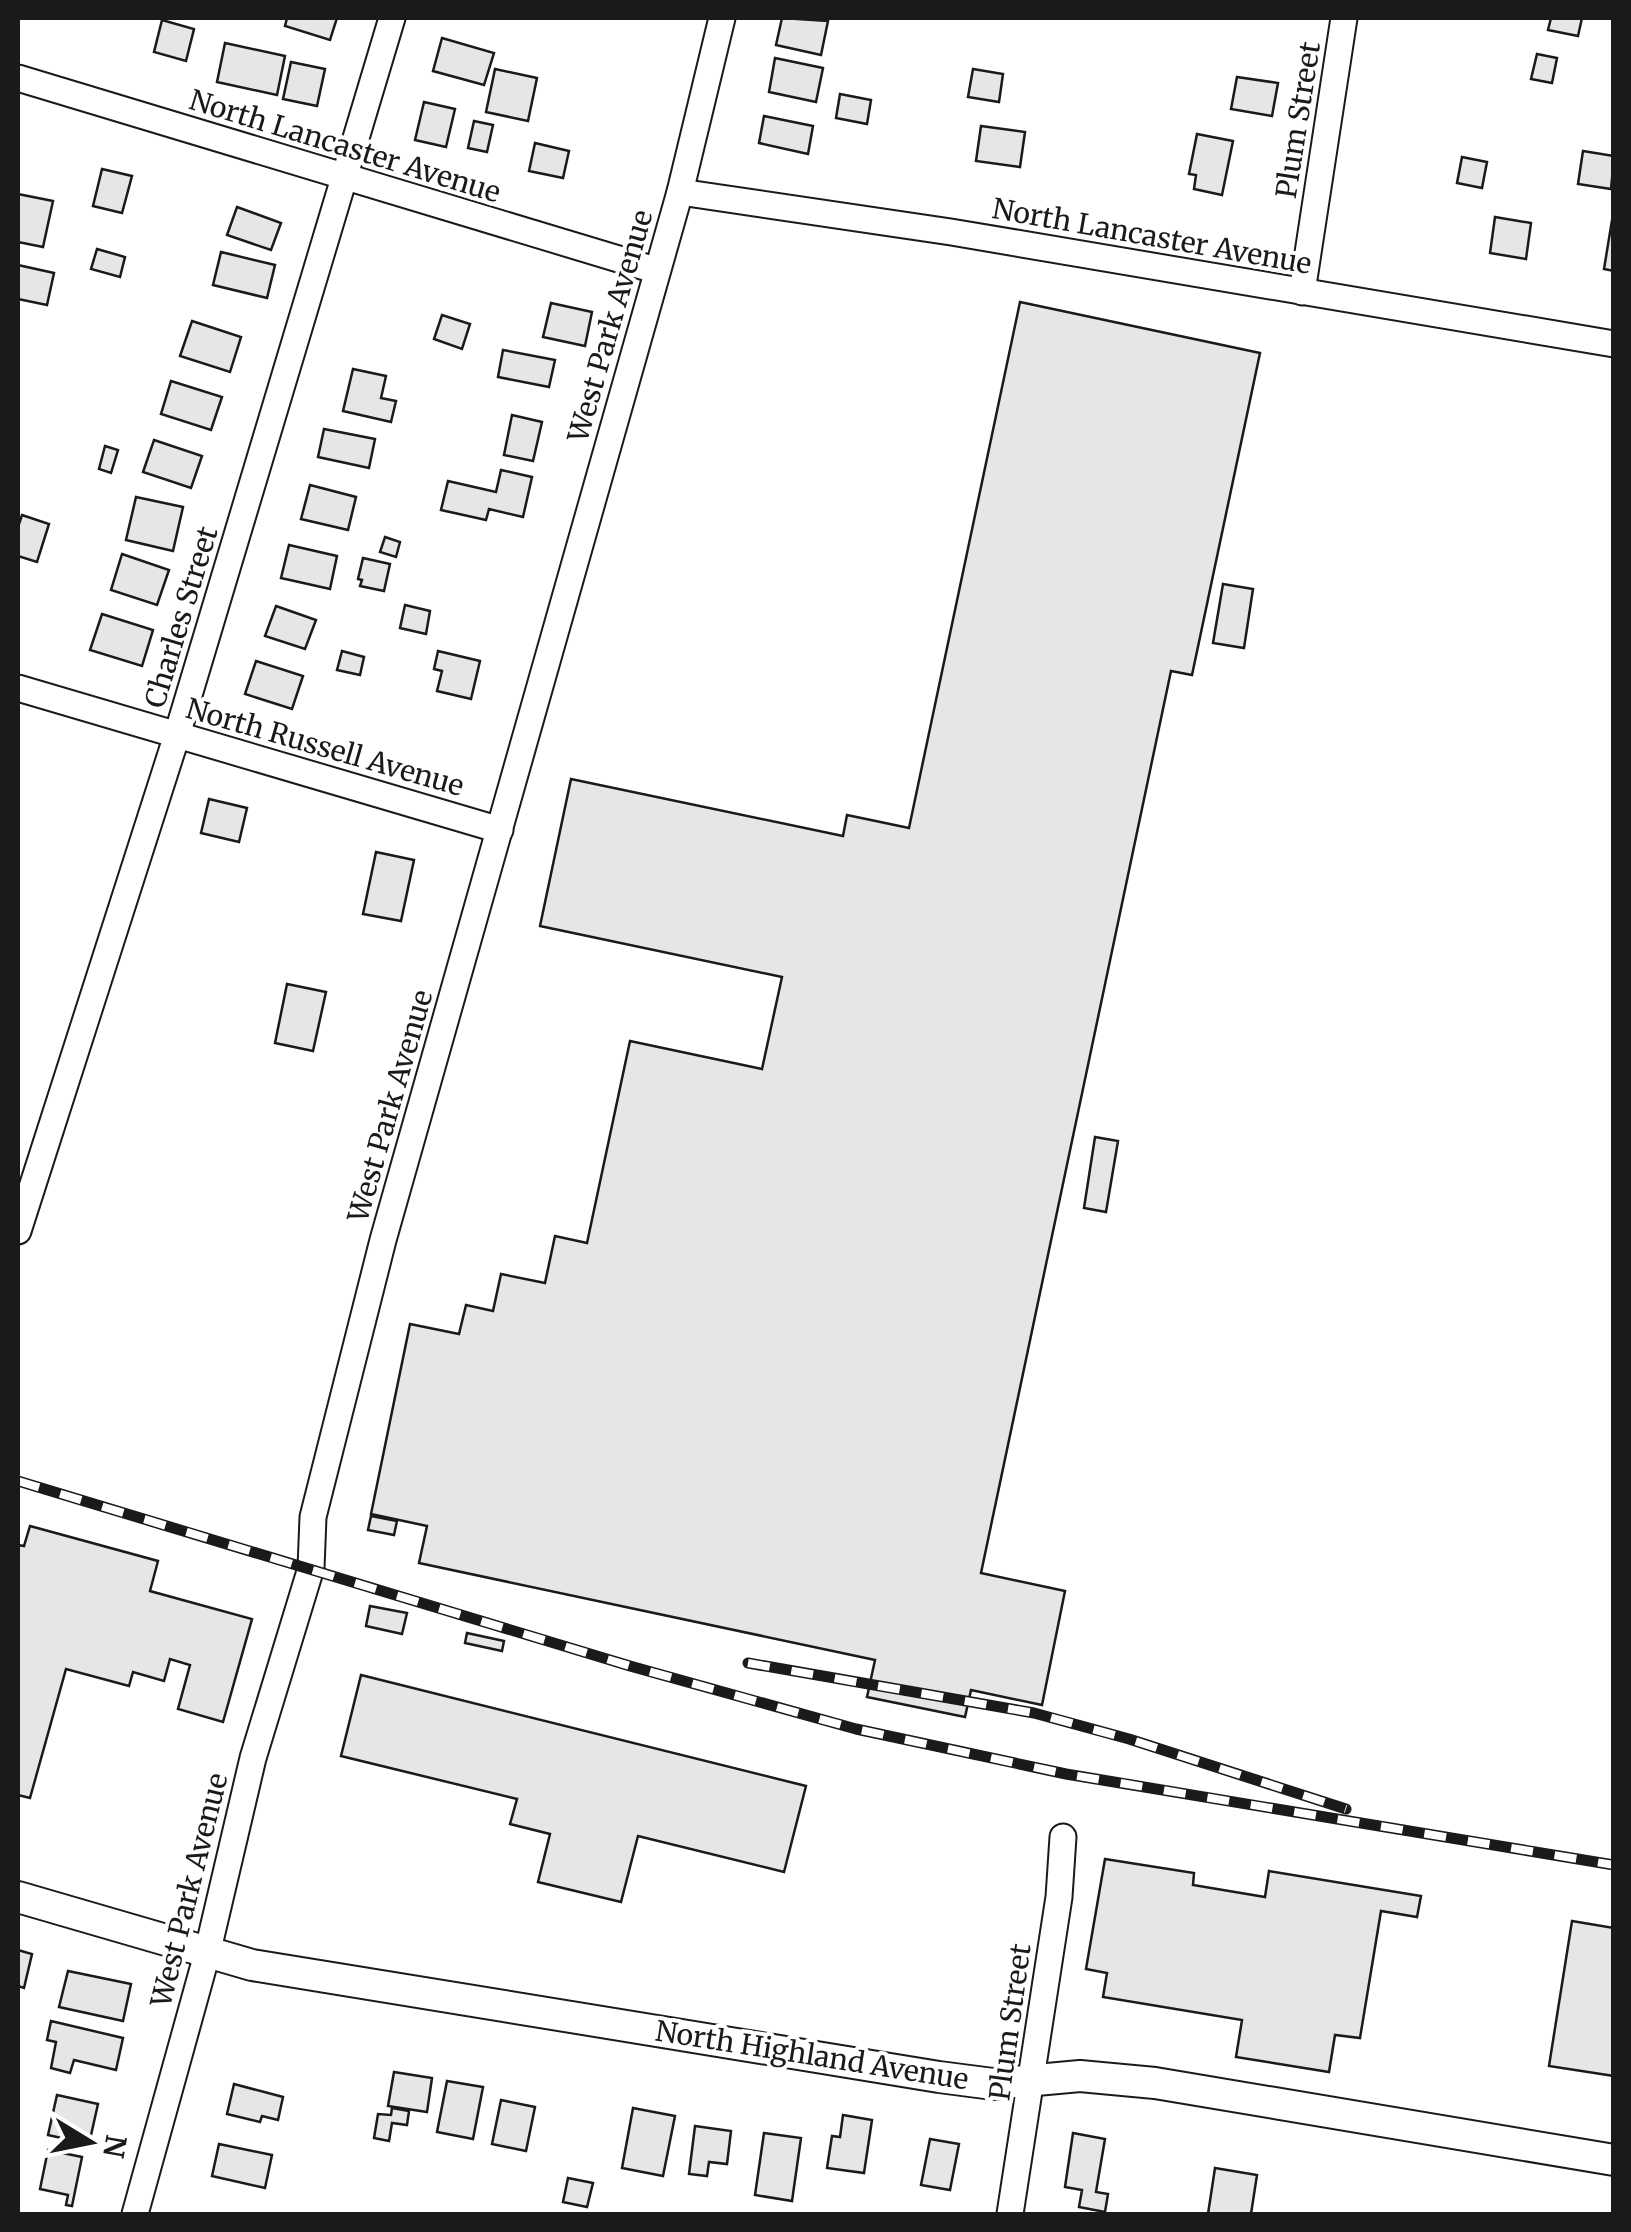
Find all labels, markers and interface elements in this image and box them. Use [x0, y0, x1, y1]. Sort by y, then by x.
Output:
street label: Plum Street [1268, 39, 1328, 201]
street label: North Lancaster Avenue [185, 82, 505, 210]
street label: North Lancaster Avenue [990, 190, 1314, 282]
street label: West Park Avenue [559, 206, 660, 447]
street label: Charles Street [136, 522, 226, 712]
street label: North Russell Avenue [182, 690, 468, 804]
street label: West Park Avenue [339, 986, 440, 1227]
street label: West Park Avenue [142, 1769, 235, 2012]
street label: Plum Street [981, 1941, 1039, 2103]
street label: North Highland Avenue [653, 2012, 971, 2098]
north arrow [40, 2092, 140, 2192]
text: N [95, 2132, 134, 2160]

